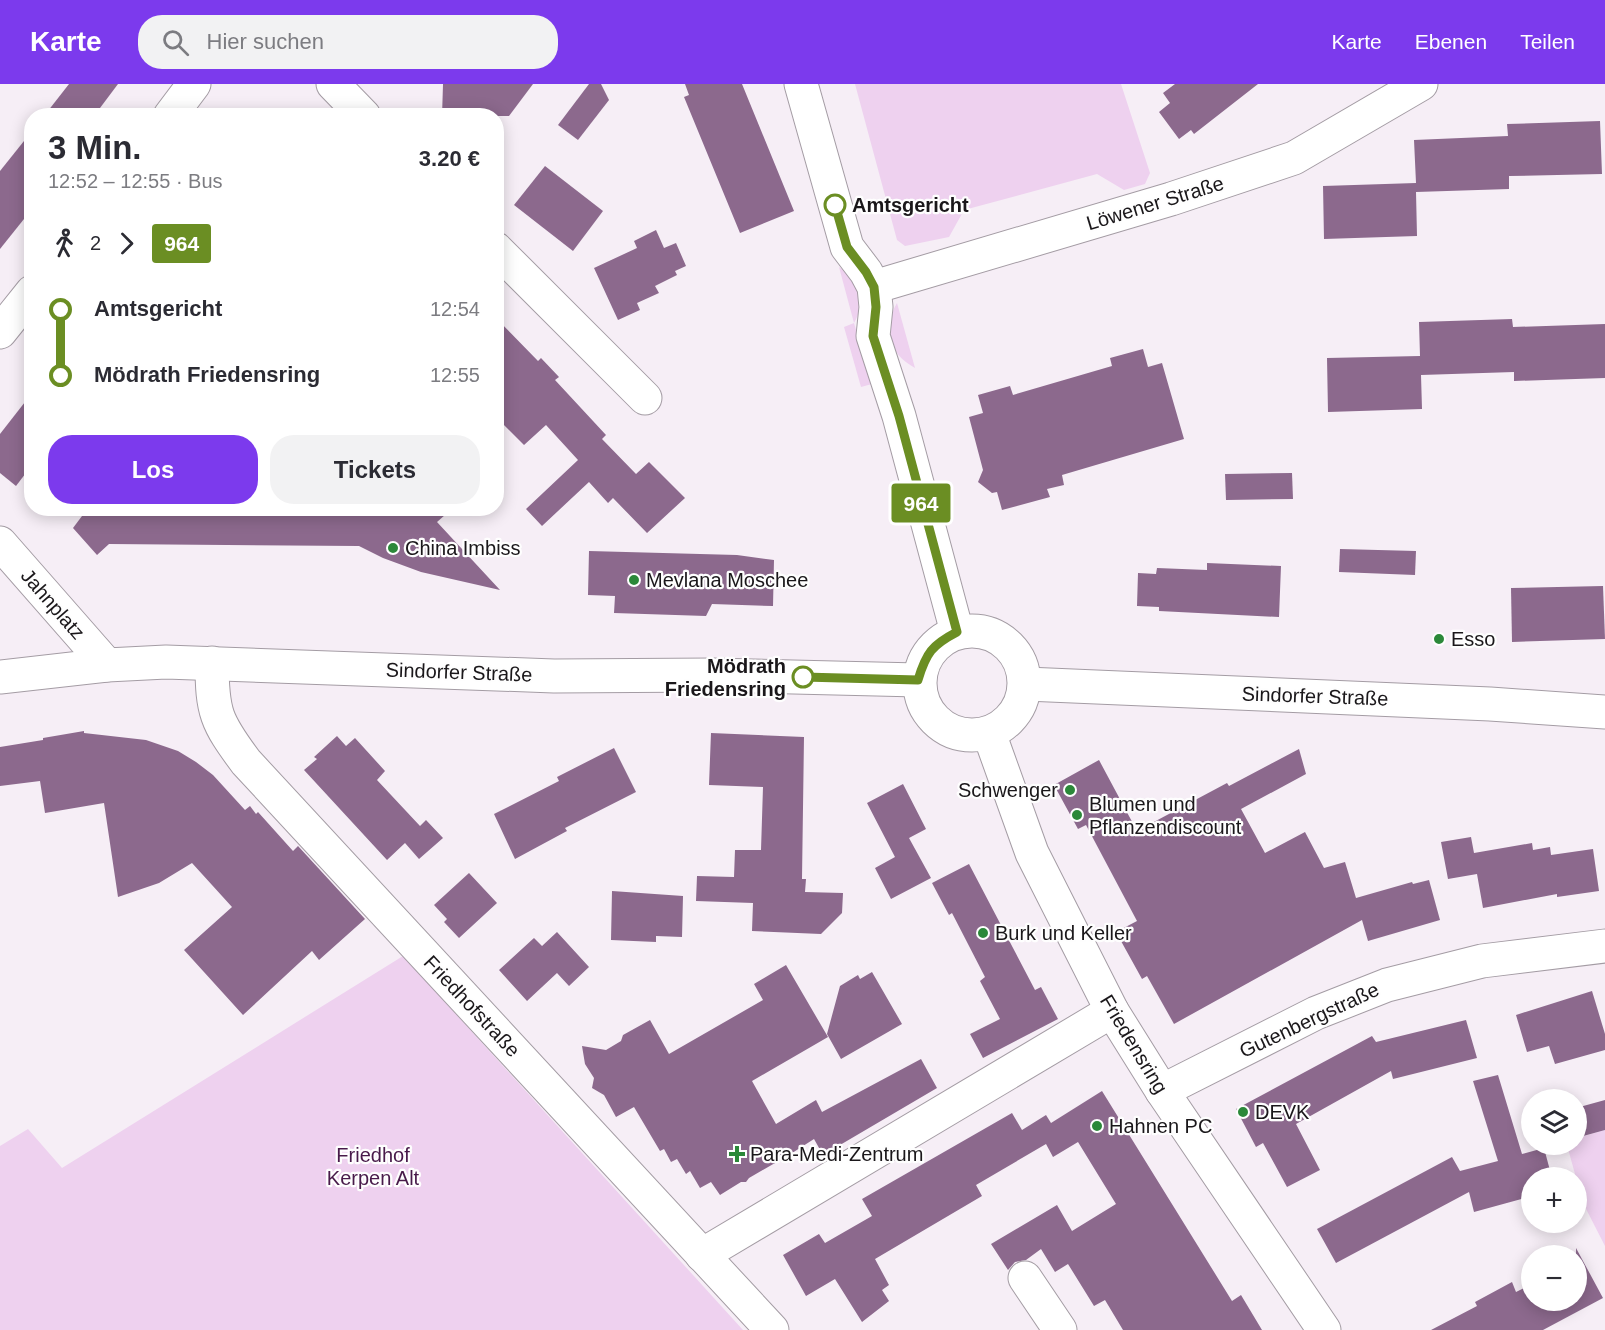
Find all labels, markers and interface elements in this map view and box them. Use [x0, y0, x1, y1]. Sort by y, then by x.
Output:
search box [138, 15, 558, 69]
text: Karte [30, 26, 102, 57]
icon: search [159, 26, 192, 59]
text: Hier suchen [207, 29, 324, 54]
text: Karte [1332, 30, 1382, 53]
text: Ebenen [1415, 30, 1487, 53]
text: Teilen [1520, 30, 1575, 53]
text: 3 Min. [48, 129, 142, 166]
text: 3.20 € [419, 146, 480, 171]
text: 12:52 – 12:55 · Bus [48, 170, 223, 192]
street label: Löwener Straße [1084, 172, 1226, 234]
marker: Amtsgericht [824, 194, 846, 216]
place label: Amtsgericht [852, 194, 969, 216]
icon: walk [48, 227, 81, 260]
icon: forward [110, 227, 143, 260]
text: 2 [90, 232, 101, 254]
text: 964 [164, 232, 199, 255]
text: Amtsgericht [94, 296, 222, 321]
text: 12:54 [430, 298, 480, 320]
text: Mödrath Friedensring [94, 362, 320, 387]
text: 12:55 [430, 364, 480, 386]
button: Los [48, 435, 258, 504]
button: Tickets [270, 435, 480, 504]
line badge: 964 [886, 484, 956, 522]
text: 964 [903, 492, 939, 515]
place label: China Imbiss [405, 537, 521, 559]
marker: China Imbiss [386, 541, 400, 555]
street label: Jahnplatz [17, 564, 89, 644]
place label: Mevlana Moschee [646, 569, 808, 591]
marker: Mevlana Moschee [627, 573, 641, 587]
place label: Esso [1451, 628, 1495, 650]
marker: Esso [1432, 632, 1446, 646]
place label: Mödrath Friedensring [665, 655, 786, 700]
street label: Sindorfer Straße [385, 658, 533, 686]
marker: Mödrath Friedensring [792, 666, 814, 688]
street label: Sindorfer Straße [1241, 682, 1389, 710]
place label: Schwenger [958, 779, 1058, 801]
marker: Schwenger [1063, 783, 1077, 797]
place label: Blumen und Pflanzendiscount [1089, 793, 1242, 838]
marker: Blumen und Pflanzendiscount [1070, 808, 1084, 822]
place label: Burk und Keller [995, 922, 1132, 944]
marker: Burk und Keller [976, 926, 990, 940]
street label: Friedhofstraße [420, 951, 524, 1061]
street label: Gutenbergstraße [1236, 978, 1382, 1062]
street label: Friedensring [1096, 991, 1172, 1097]
map controls [1521, 1089, 1587, 1311]
button: layers [1521, 1089, 1587, 1155]
place label: DEVK [1255, 1101, 1310, 1123]
marker: DEVK [1236, 1105, 1250, 1119]
place label: Hahnen PC [1109, 1115, 1212, 1137]
marker: Hahnen PC [1090, 1119, 1104, 1133]
place label: Para-Medi-Zentrum [750, 1143, 923, 1165]
park label: Friedhof Kerpen Alt [327, 1144, 420, 1189]
marker: Para-Medi-Zentrum [728, 1145, 746, 1163]
button: + [1521, 1167, 1587, 1233]
button: − [1521, 1245, 1587, 1311]

